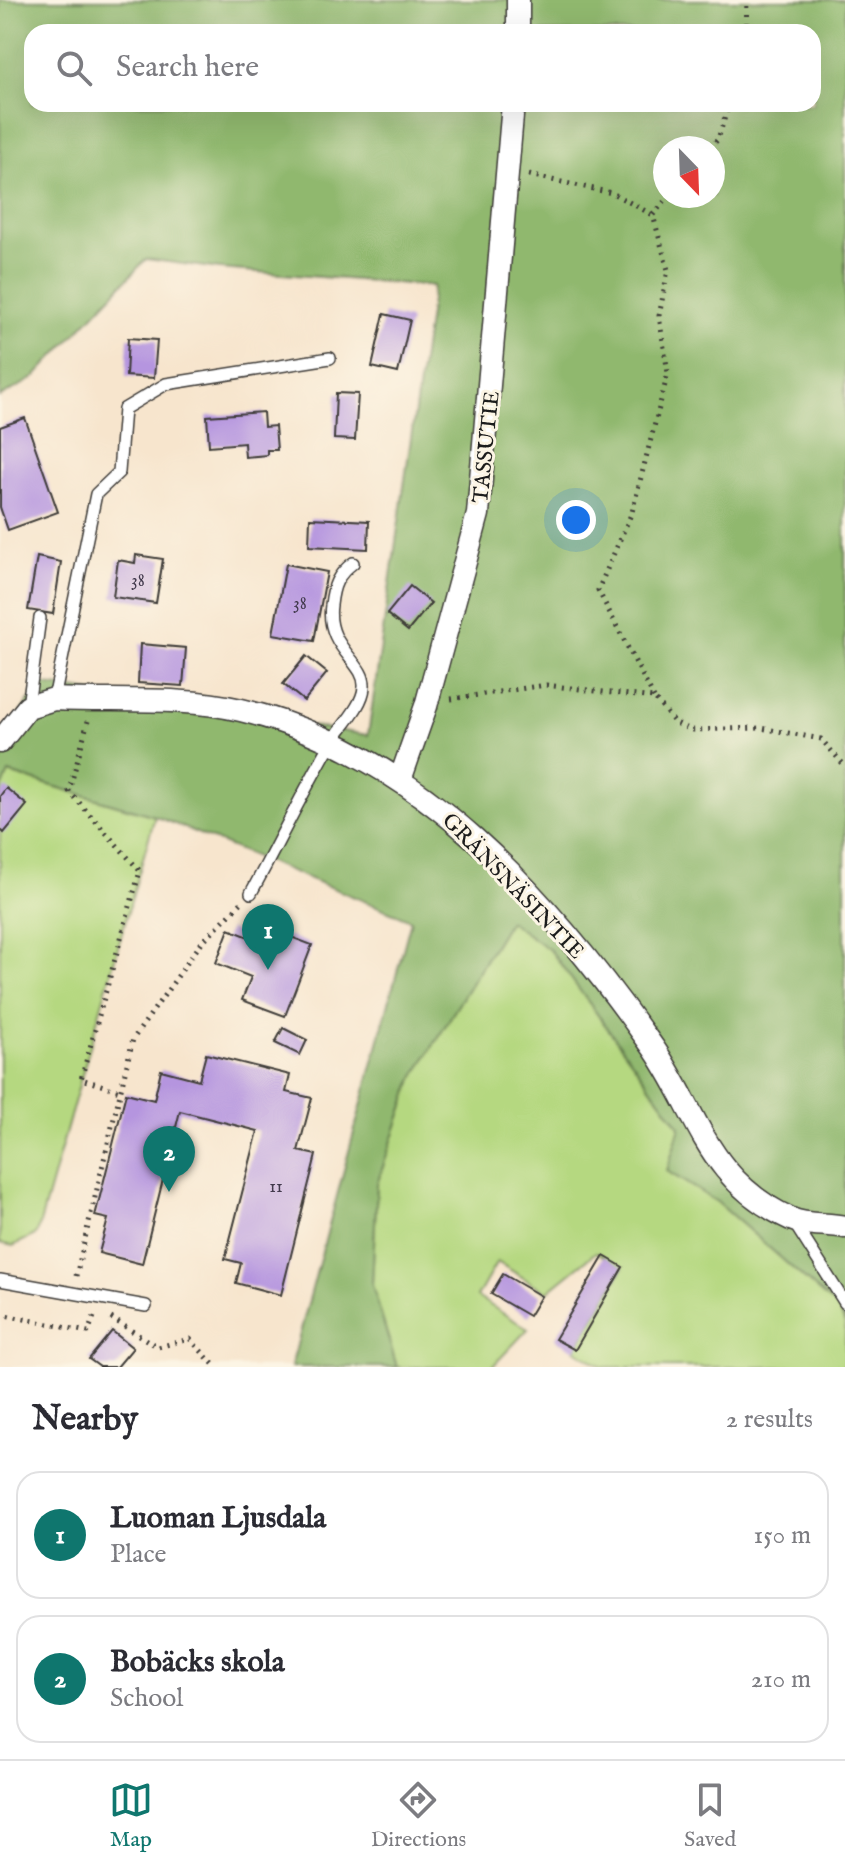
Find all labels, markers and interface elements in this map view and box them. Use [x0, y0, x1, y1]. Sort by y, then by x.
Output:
search box [24, 24, 821, 112]
icon: search [52, 46, 96, 90]
text: Search here [116, 49, 259, 87]
north arrow [653, 136, 725, 208]
street label: TASSUTIE [467, 390, 507, 505]
your location [556, 500, 596, 540]
house number: 38 [131, 570, 145, 593]
house number: 38 [293, 593, 307, 616]
street label: GRÄNSNÄSINTIE [435, 807, 590, 965]
pin: 1 [242, 904, 294, 970]
pin: 2 [143, 1126, 195, 1192]
house number: 11 [269, 1176, 283, 1199]
text: Nearby [32, 1398, 138, 1441]
text: 2 results [726, 1403, 813, 1436]
text: Luoman Ljusdala [110, 1500, 326, 1538]
text: 1 [55, 1519, 65, 1552]
text: 150 m [753, 1519, 811, 1552]
text: Place [110, 1538, 166, 1571]
text: Bobäcks skola [110, 1644, 285, 1682]
text: 2 [54, 1663, 66, 1696]
text: 210 m [751, 1663, 811, 1696]
text: School [110, 1682, 183, 1715]
tab: Map [109, 1778, 153, 1854]
tab: Directions [371, 1778, 466, 1854]
tab: Saved [684, 1778, 736, 1854]

